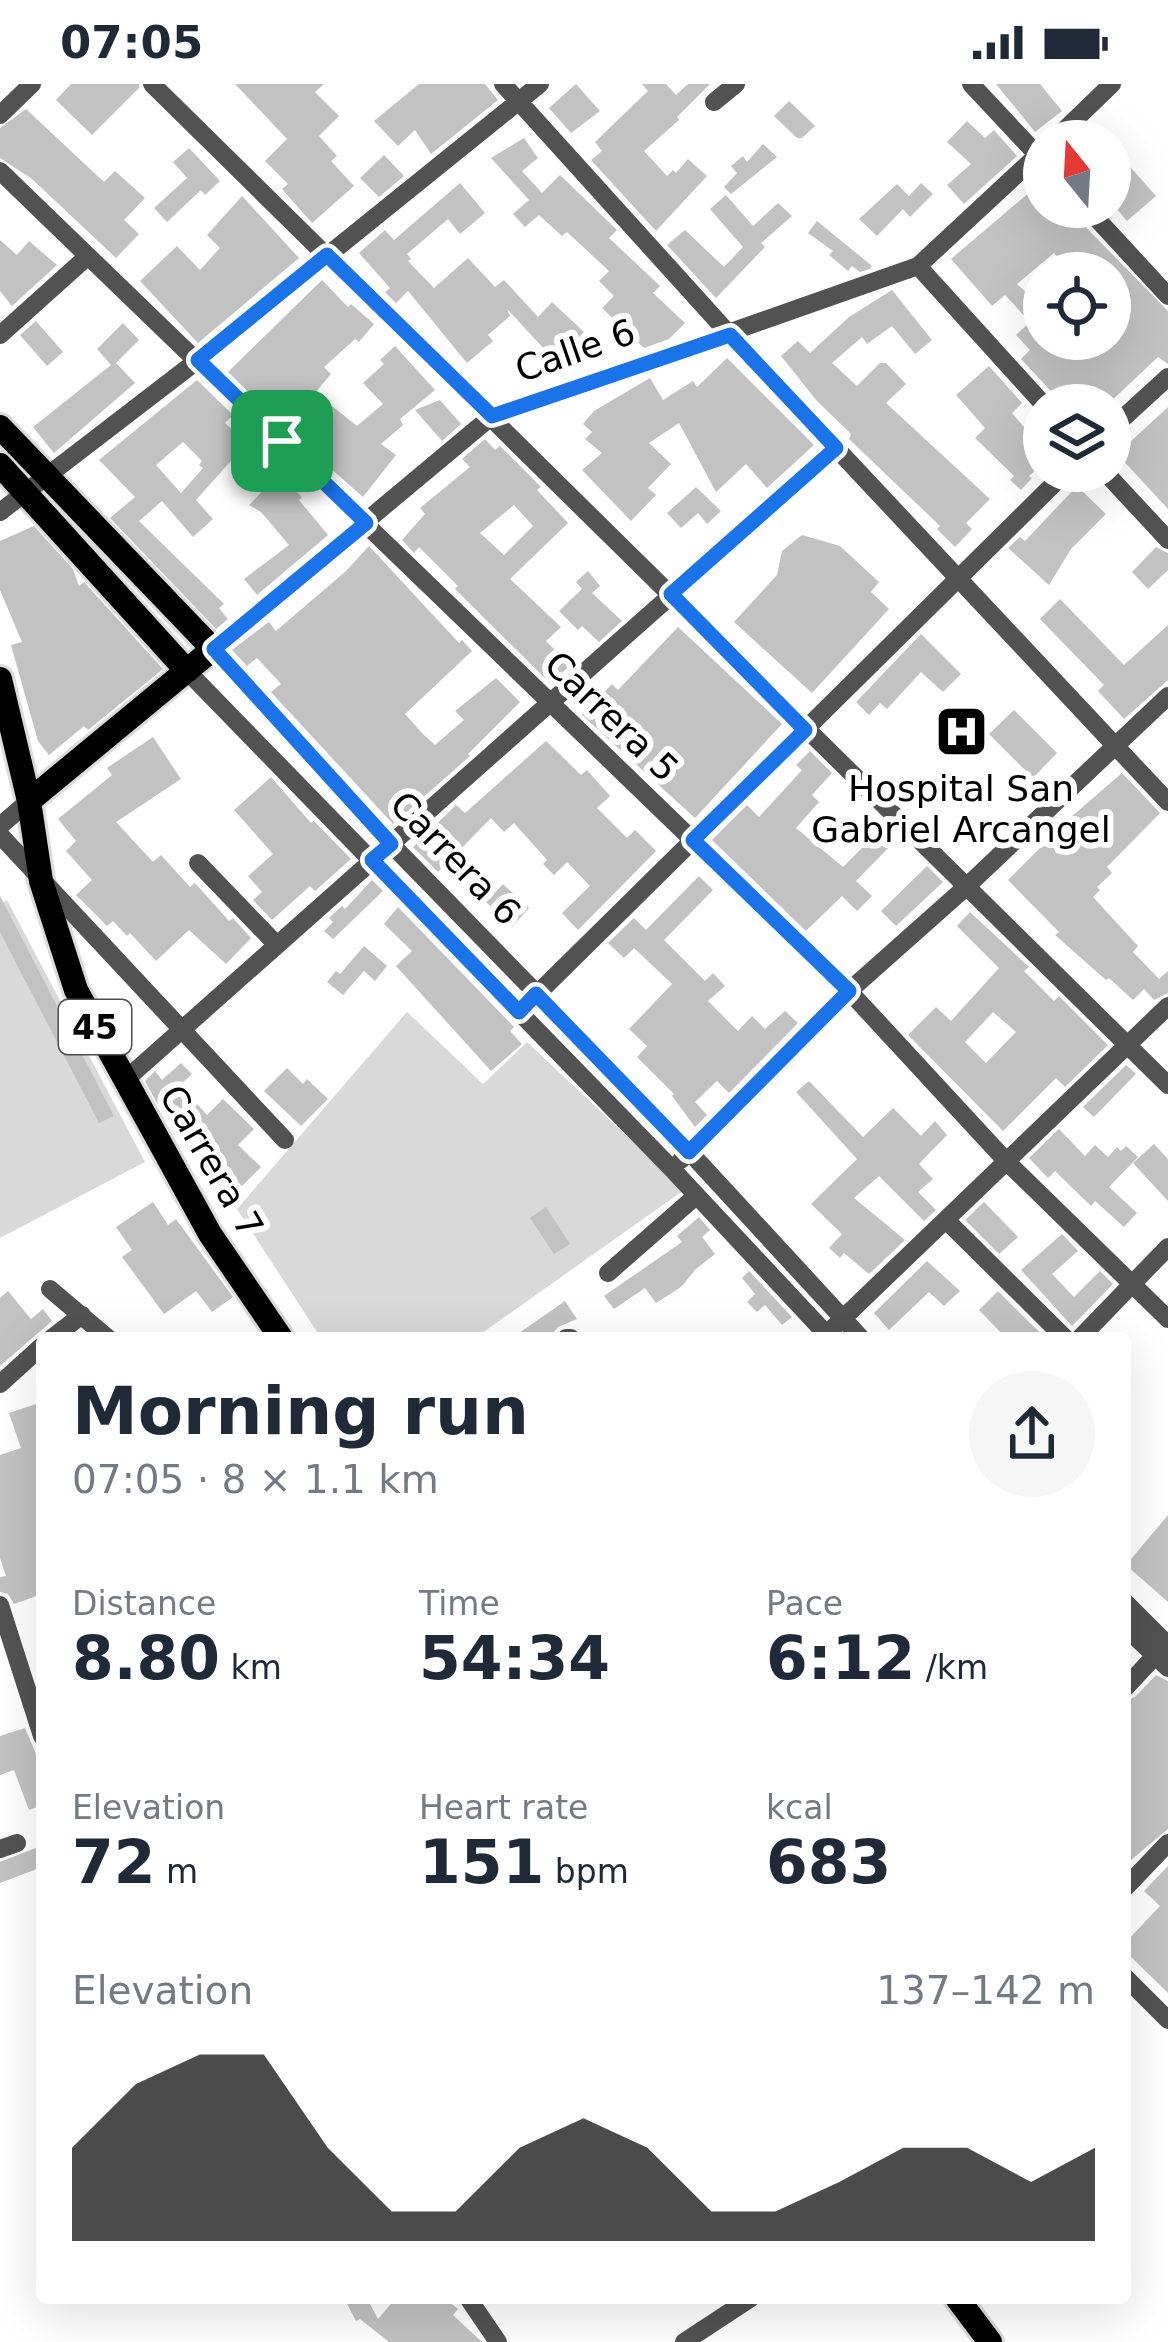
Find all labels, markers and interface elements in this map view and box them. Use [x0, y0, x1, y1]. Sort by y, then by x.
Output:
text: 07:05 [60, 16, 203, 69]
north arrow [1023, 120, 1131, 228]
map controls [1023, 120, 1131, 492]
button: locate [1023, 252, 1131, 360]
street label: Calle 6 [510, 311, 640, 390]
button: layers [1023, 384, 1131, 492]
pin [231, 390, 333, 492]
icon: arrive [249, 408, 315, 474]
street label: Carrera 5 [537, 643, 687, 790]
hospital icon: Hospital San Gabriel Arcangel [933, 704, 989, 760]
place label: Hospital San Gabriel Arcangel [811, 768, 1111, 850]
street label: Carrera 6 [382, 783, 529, 933]
road number: 45 [59, 1000, 131, 1054]
street label: Carrera 7 [152, 1078, 272, 1245]
button: share [969, 1371, 1095, 1497]
text: Morning run [72, 1373, 529, 1450]
text: 07:05 · 8 × 1.1 km [72, 1457, 439, 1502]
text: Distance [72, 1584, 216, 1623]
text: Time [419, 1584, 500, 1623]
text: Pace [766, 1584, 843, 1623]
text: 8.80 [72, 1623, 220, 1693]
text: 54:34 [419, 1623, 610, 1693]
text: 6:12 [766, 1623, 915, 1693]
text: km [220, 1648, 282, 1687]
text: /km [915, 1648, 988, 1687]
text: Elevation [72, 1788, 225, 1827]
text: Heart rate [419, 1788, 588, 1827]
text: kcal [766, 1788, 833, 1827]
text: 72 [72, 1827, 156, 1897]
text: 151 [419, 1827, 544, 1897]
text: 683 [766, 1827, 891, 1897]
text: m [156, 1852, 198, 1891]
text: bpm [544, 1852, 629, 1891]
text: Elevation [72, 1968, 253, 2013]
text: 137–142 m [876, 1968, 1095, 2013]

